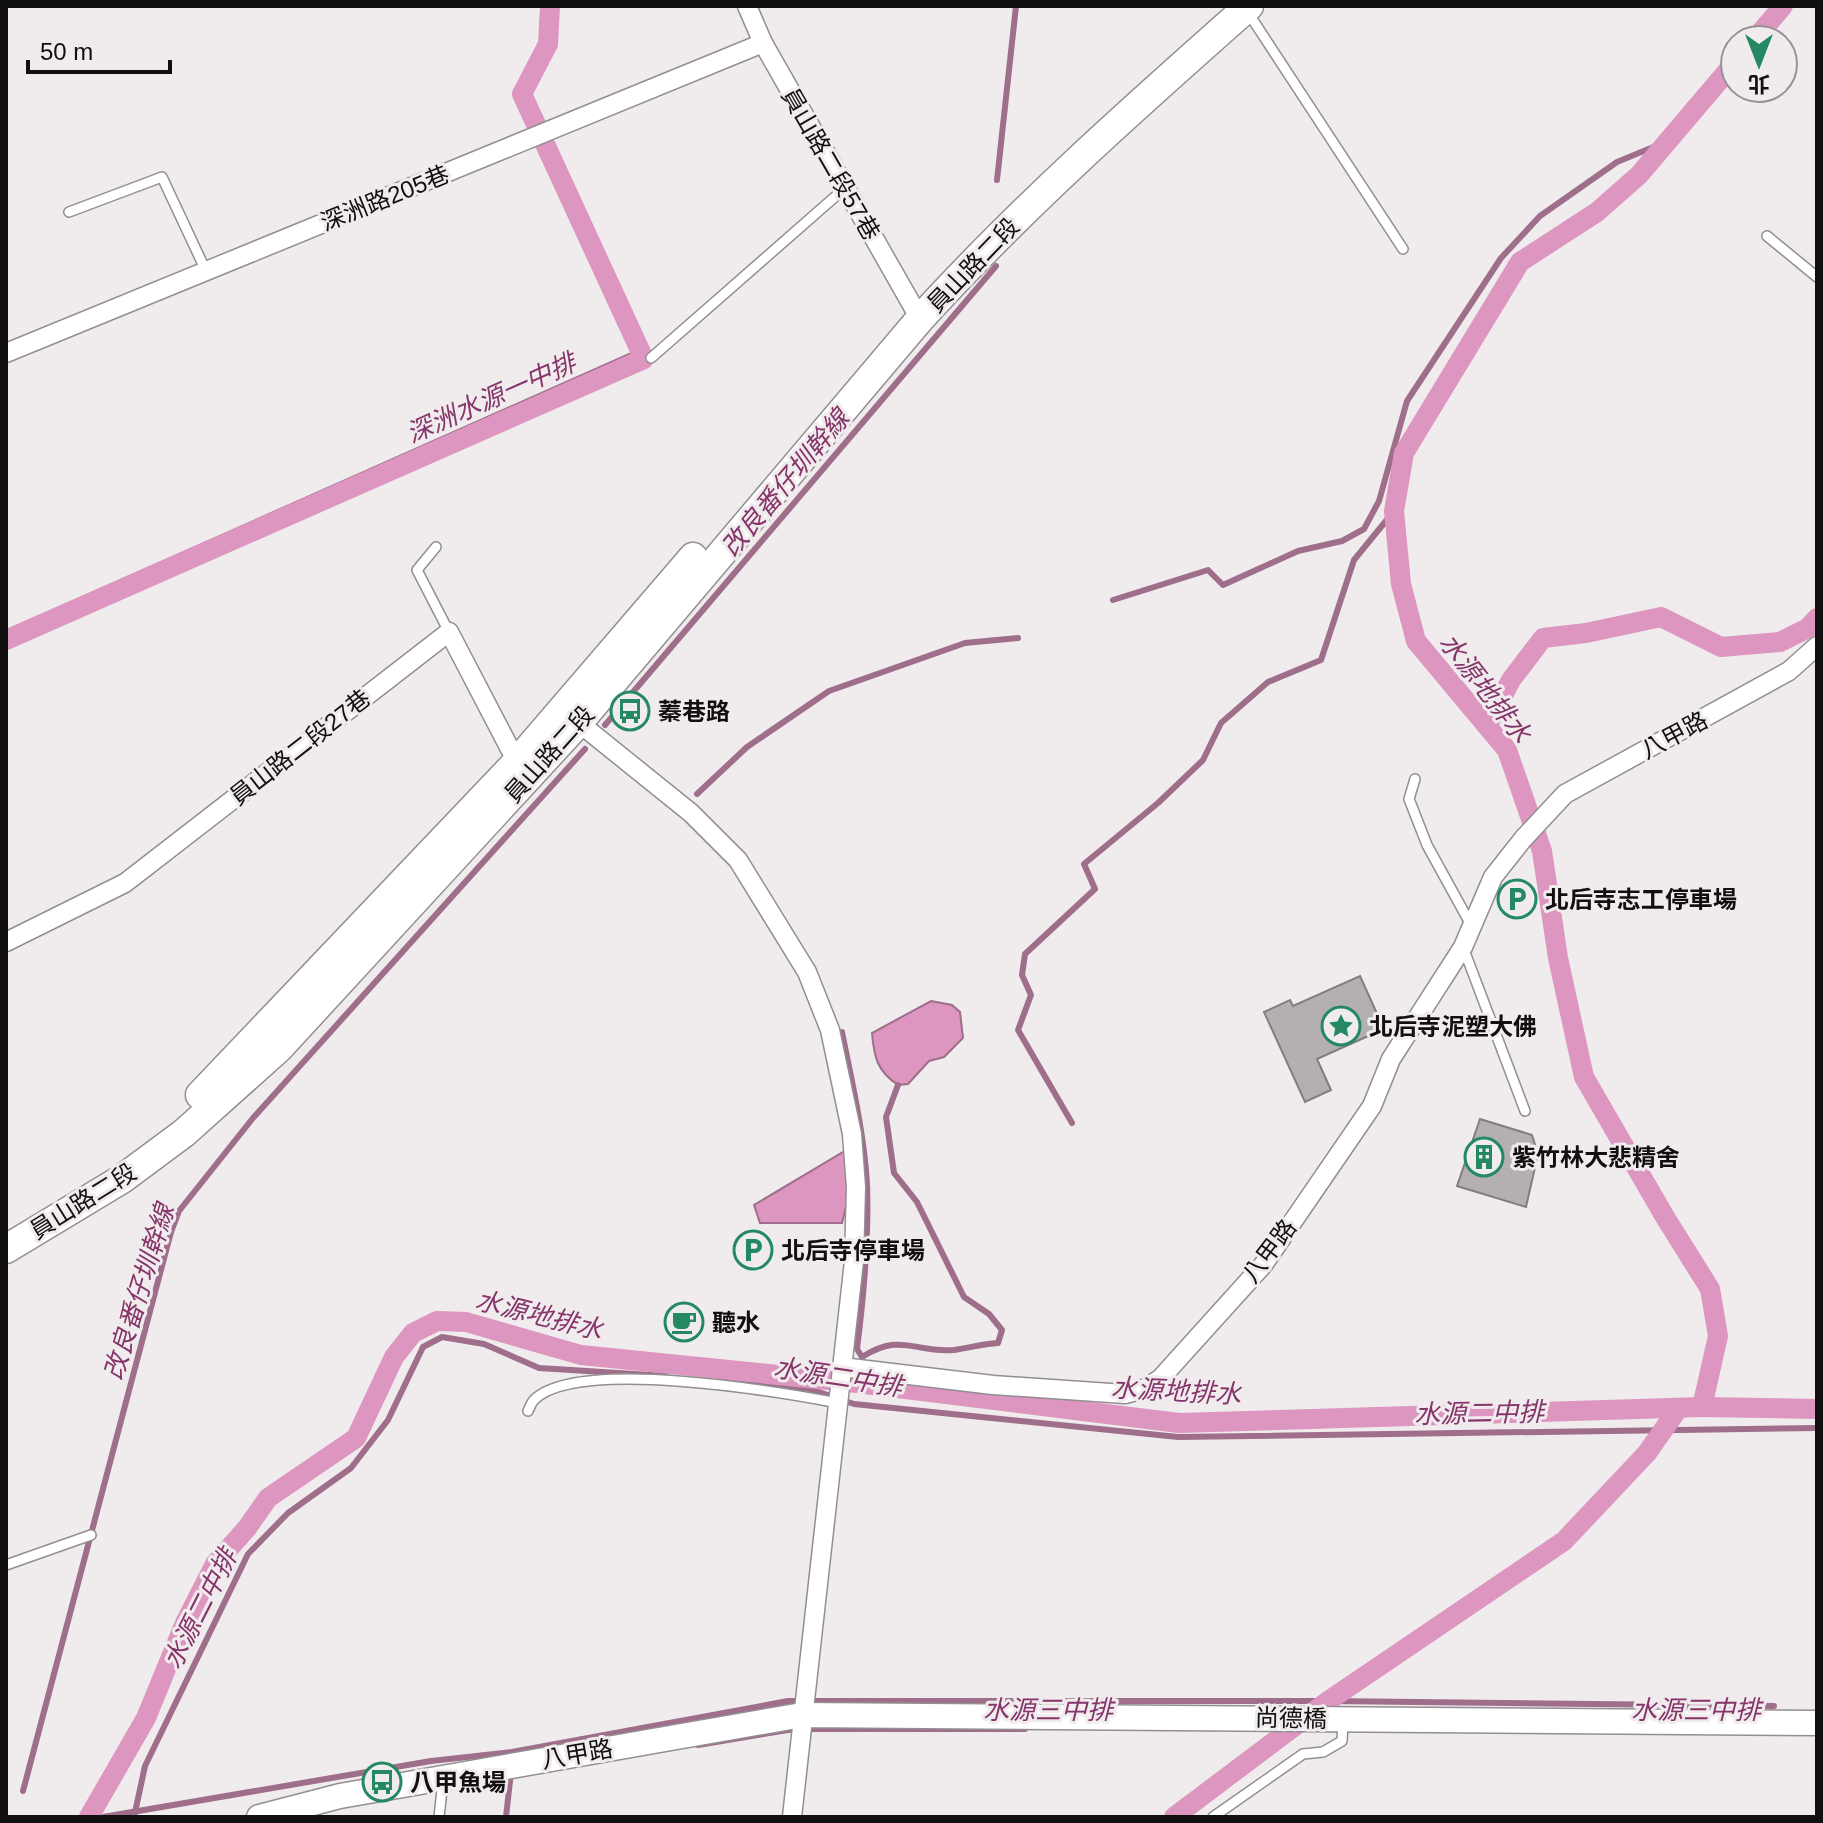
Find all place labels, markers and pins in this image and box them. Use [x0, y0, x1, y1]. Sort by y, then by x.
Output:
bus stop icon: 蓁巷路 [609, 690, 651, 732]
place label: 蓁巷路 [658, 698, 730, 725]
parking icon: 北后寺志工停車場 [1496, 878, 1538, 920]
place label: 北后寺志工停車場 [1545, 886, 1737, 913]
place icon: 北后寺泥塑大佛 [1320, 1005, 1362, 1047]
place label: 北后寺泥塑大佛 [1369, 1013, 1537, 1040]
building icon: 紫竹林大悲精舍 [1463, 1136, 1505, 1178]
place label: 紫竹林大悲精舍 [1512, 1144, 1680, 1171]
parking icon: 北后寺停車場 [732, 1229, 774, 1271]
place label: 北后寺停車場 [781, 1237, 925, 1264]
cafe icon: 聽水 [663, 1301, 705, 1343]
place label: 聽水 [712, 1309, 760, 1336]
bus stop icon: 八甲魚場 [361, 1761, 403, 1803]
place label: 八甲魚場 [410, 1769, 506, 1796]

